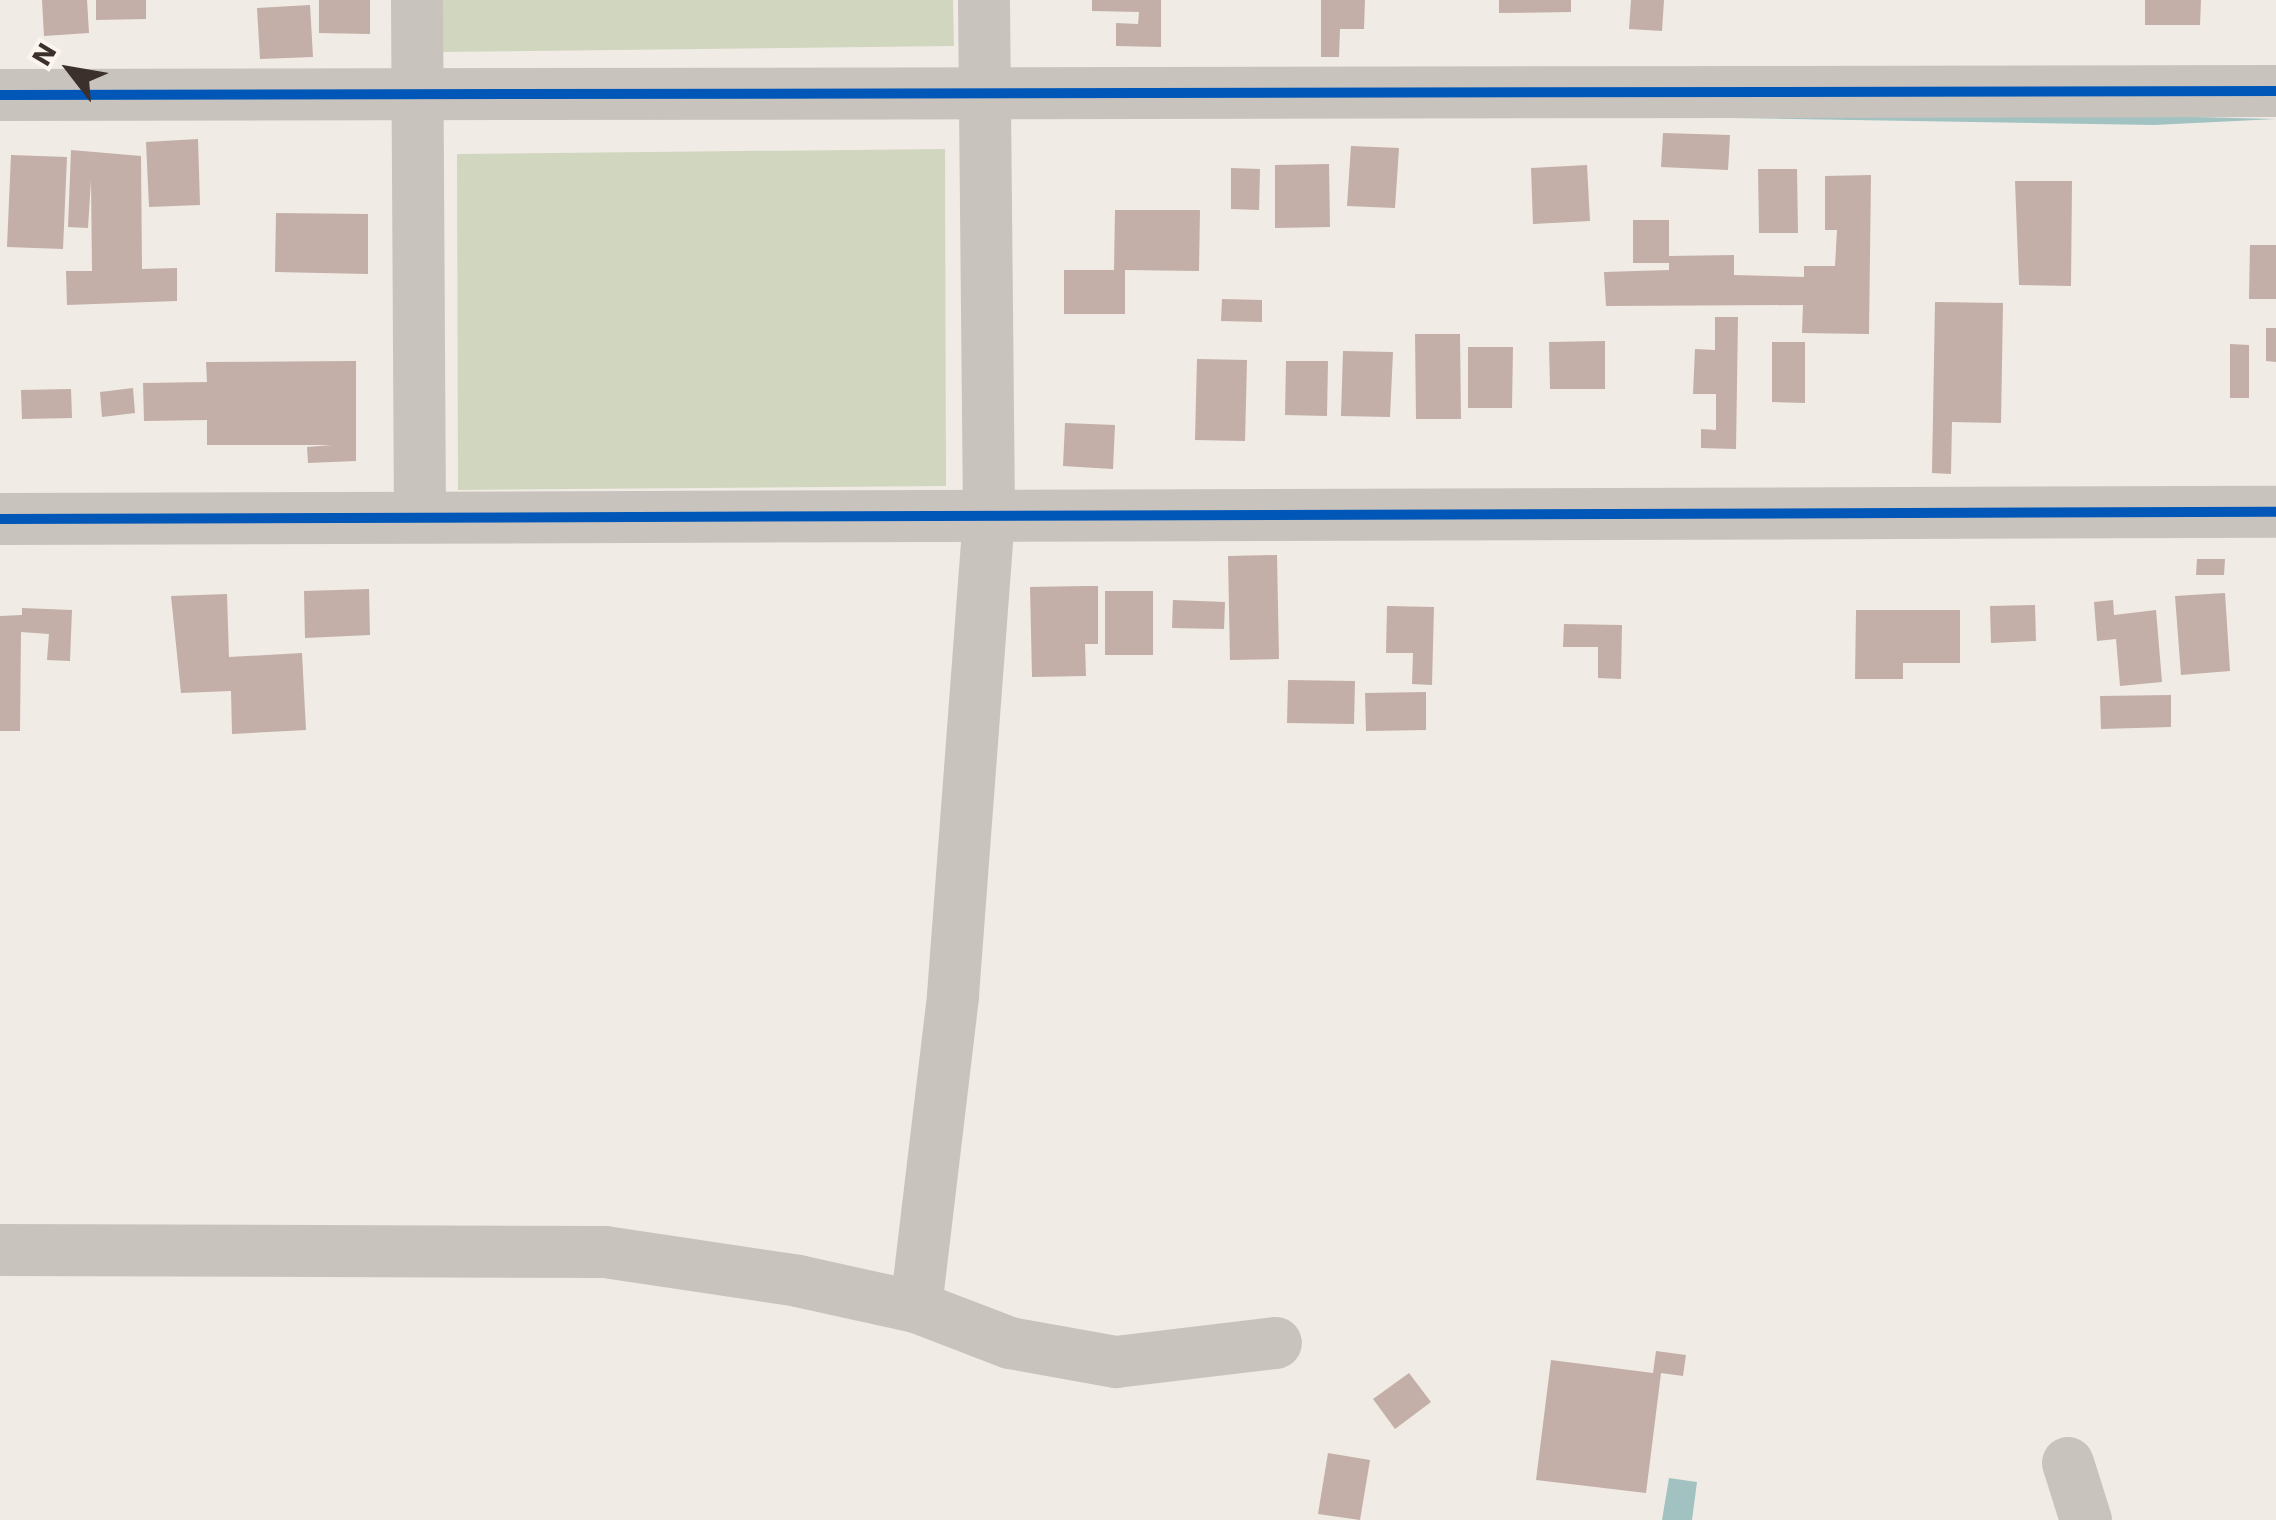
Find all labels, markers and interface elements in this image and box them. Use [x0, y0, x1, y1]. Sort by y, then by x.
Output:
north arrow [20, 20, 120, 120]
text: N [24, 37, 63, 72]

